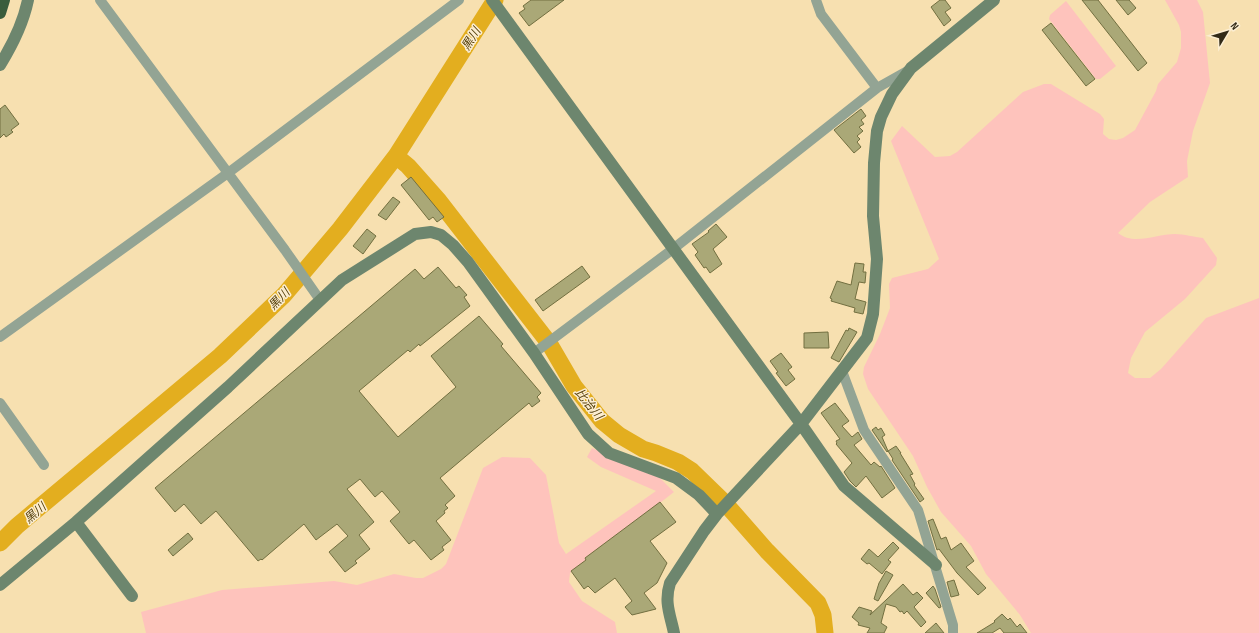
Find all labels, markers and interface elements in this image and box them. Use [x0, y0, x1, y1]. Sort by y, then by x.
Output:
north arrow [1207, 12, 1247, 52]
text: N [1228, 20, 1241, 33]
water label: 黒川 [459, 23, 485, 53]
water label: 黒川 [266, 284, 294, 313]
water label: 比治川 [571, 386, 607, 425]
water label: 黒川 [21, 499, 51, 527]

